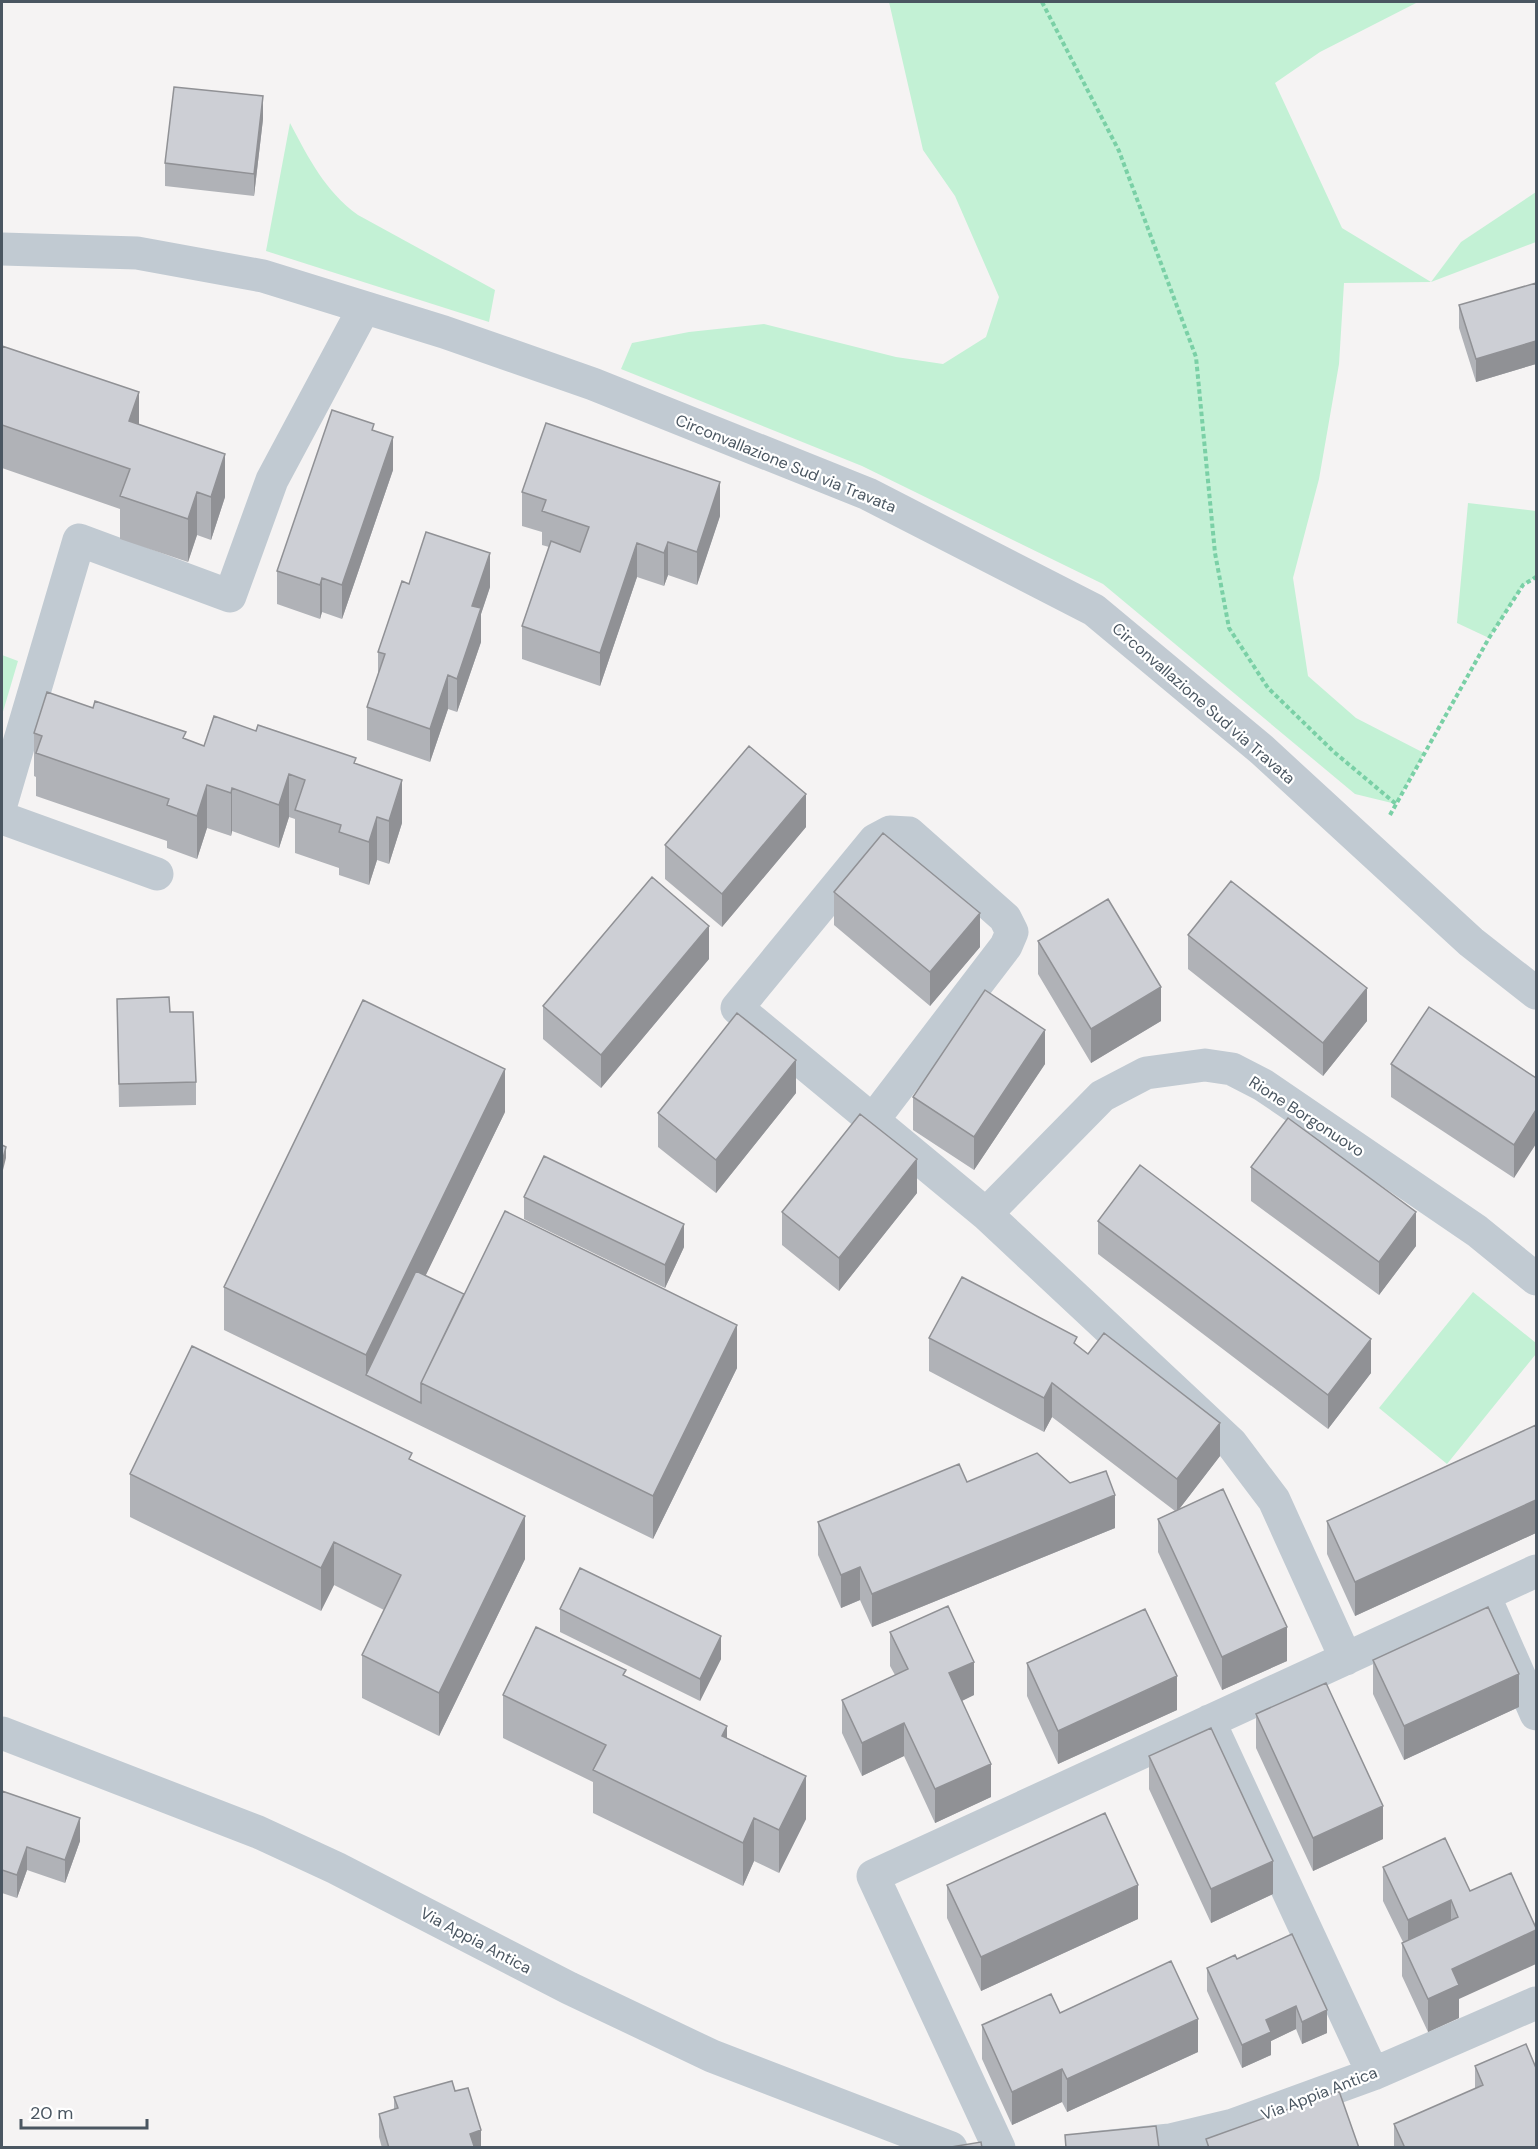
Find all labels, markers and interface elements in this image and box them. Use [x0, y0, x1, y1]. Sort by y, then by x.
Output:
street label: Circonvallazione Sud via Travata [672, 409, 899, 517]
street label: Circonvallazione Sud via Travata [1108, 618, 1300, 789]
street label: Rione Borgonuovo [1245, 1071, 1368, 1162]
street label: Via Appia Antica [417, 1902, 535, 1979]
street label: Via Appia Antica [1258, 2062, 1380, 2125]
scale bar [21, 2092, 147, 2130]
text: 20 m [30, 2101, 73, 2125]

